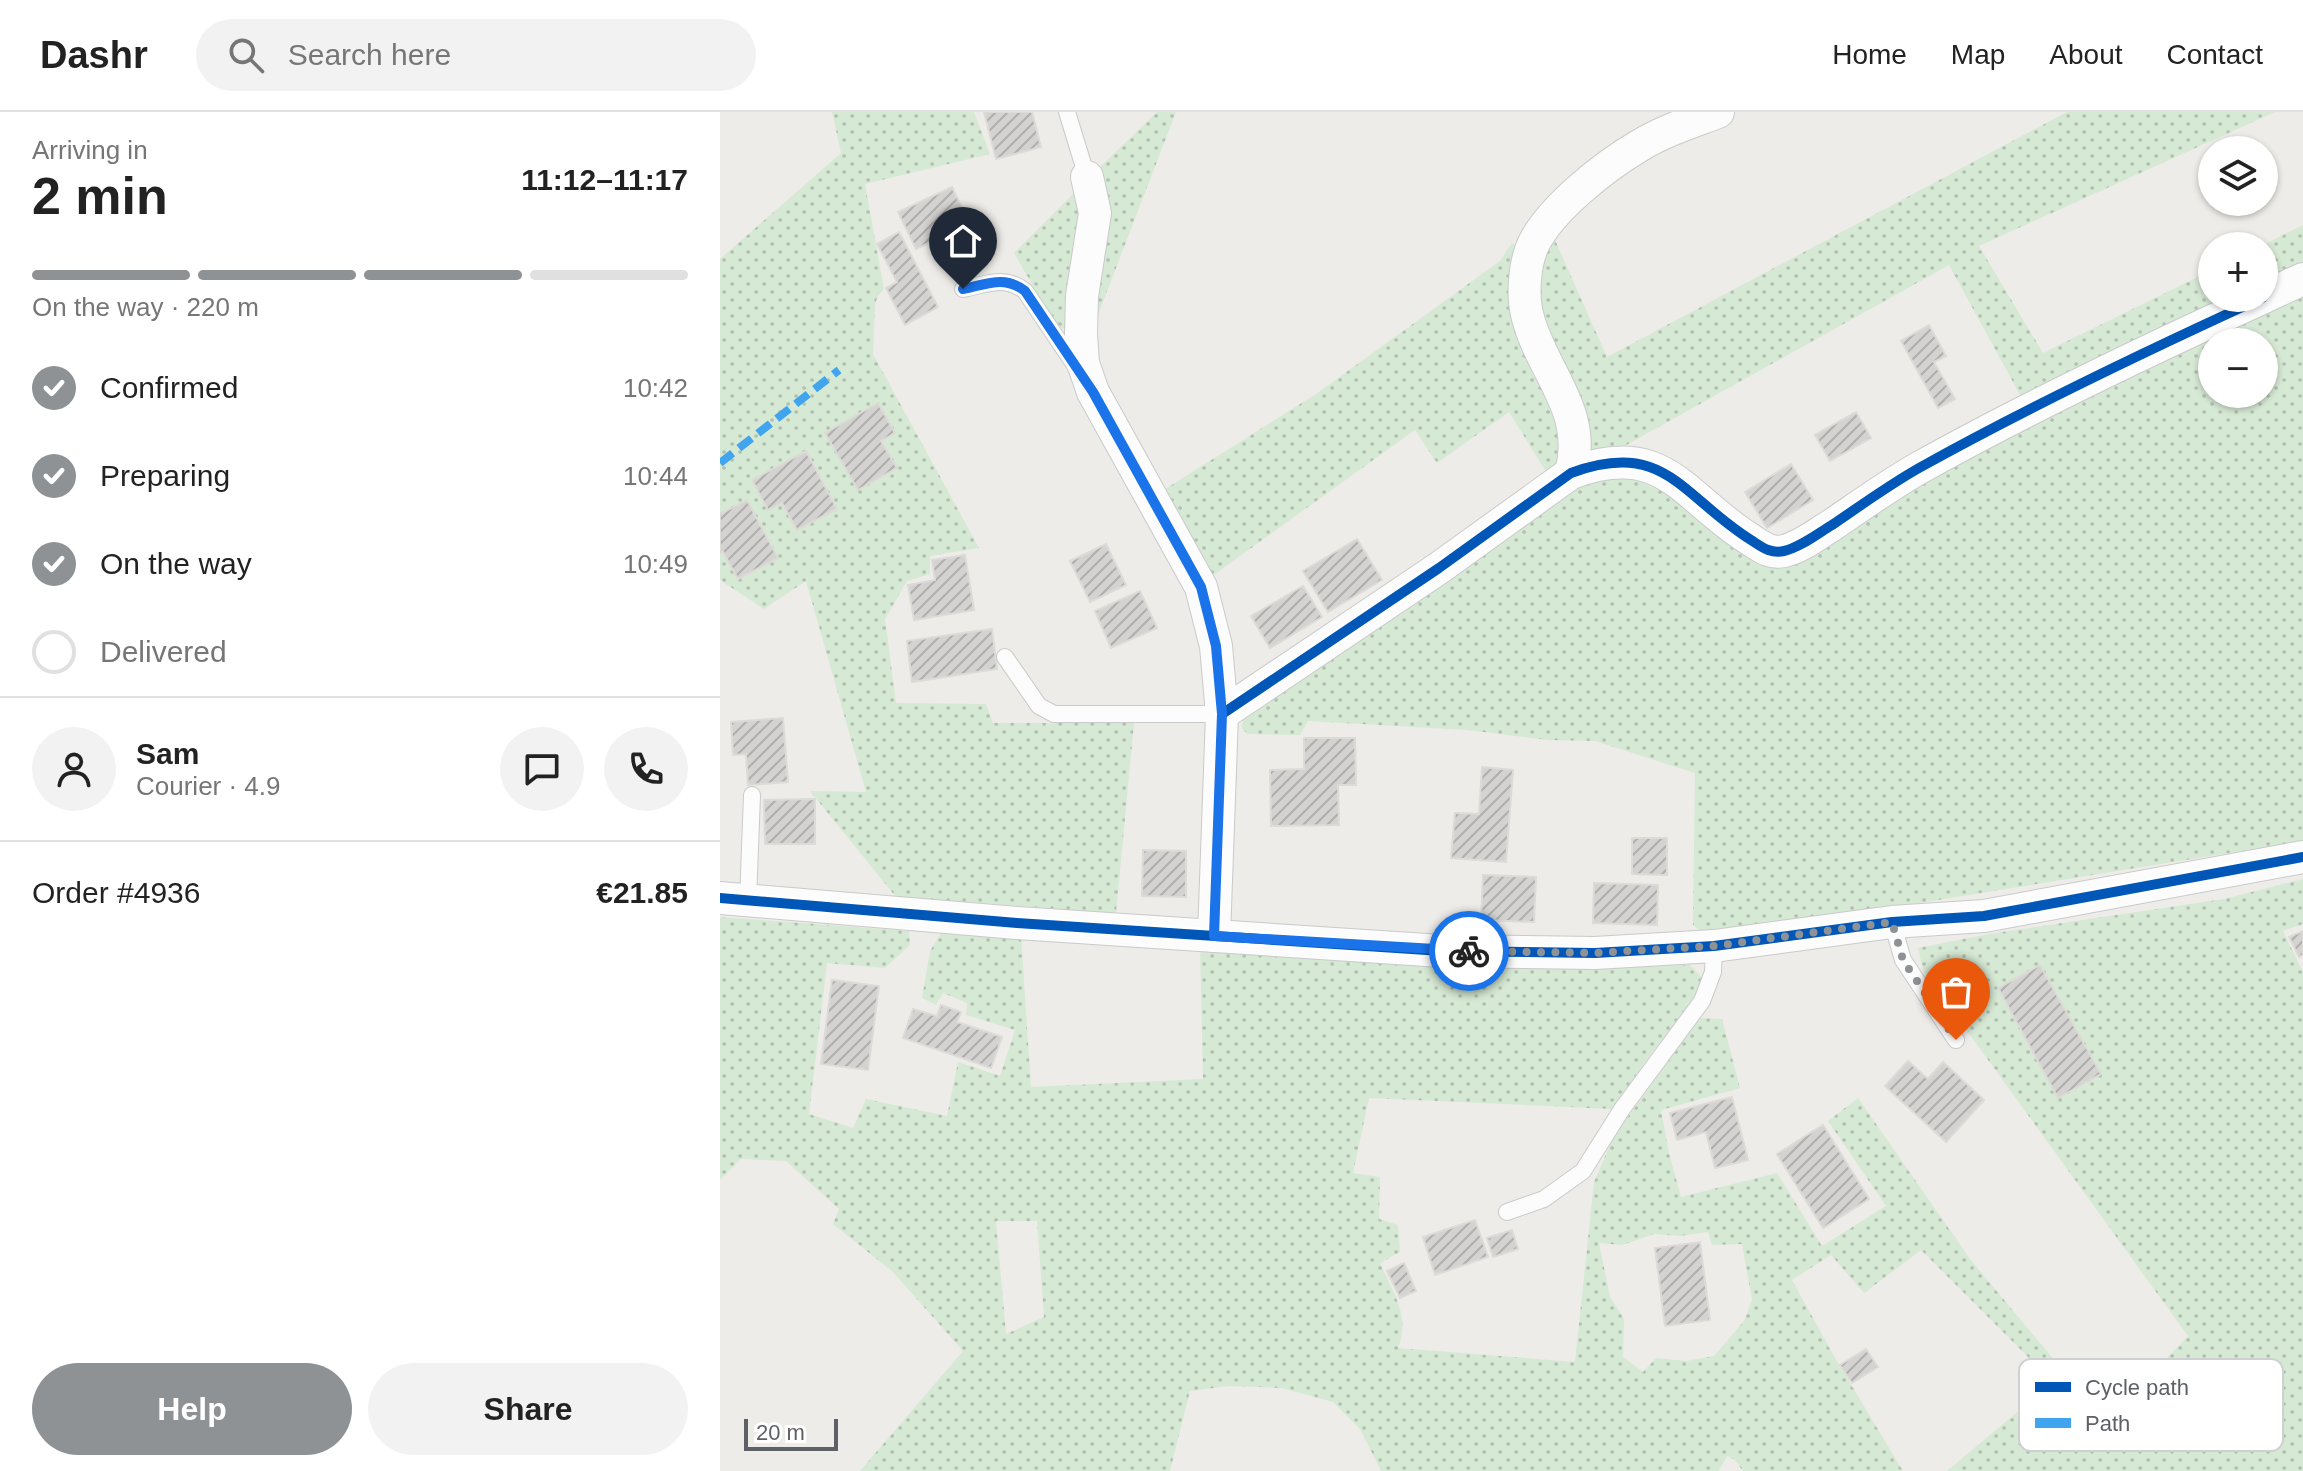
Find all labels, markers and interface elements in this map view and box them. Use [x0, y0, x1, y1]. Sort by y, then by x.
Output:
search box [196, 19, 756, 91]
icon: search [224, 33, 268, 77]
text: Dashr [40, 34, 148, 76]
text: Search here [288, 38, 451, 71]
text: Home [1832, 39, 1907, 70]
text: Map [1951, 39, 2005, 70]
text: About [2049, 39, 2123, 70]
text: Contact [2167, 39, 2263, 70]
text: Arriving in [32, 135, 148, 165]
map controls [2198, 136, 2278, 408]
button: layers [2198, 136, 2278, 216]
text: 11:12–11:17 [521, 163, 688, 196]
text: 2 min [32, 167, 168, 225]
pin [929, 207, 997, 289]
icon: home [941, 219, 985, 263]
button: + [2198, 232, 2278, 312]
text: On the way · 220 m [32, 292, 259, 322]
button: − [2198, 328, 2278, 408]
icon: check [32, 366, 76, 410]
text: Confirmed [100, 371, 238, 404]
text: 10:42 [623, 373, 688, 403]
icon: check [32, 454, 76, 498]
text: Preparing [100, 459, 230, 492]
text: 10:44 [623, 461, 688, 491]
icon: check [32, 542, 76, 586]
text: On the way [100, 547, 252, 580]
text: 10:49 [623, 549, 688, 579]
text: Delivered [100, 635, 227, 668]
button: person [32, 727, 116, 811]
button: chat [500, 727, 584, 811]
button: phone [604, 727, 688, 811]
text: Sam [136, 737, 199, 770]
text: Courier · 4.9 [136, 771, 281, 801]
text: Order #4936 [32, 876, 200, 909]
text: €21.85 [596, 876, 688, 909]
courier [1429, 911, 1509, 991]
icon: bike [1447, 929, 1491, 973]
pin [1922, 958, 1990, 1040]
icon: bag [1934, 970, 1978, 1014]
legend [2019, 1359, 2283, 1451]
button: Help [32, 1363, 352, 1455]
button: Share [368, 1363, 688, 1455]
text: Cycle path [2085, 1375, 2189, 1400]
text: Path [2085, 1411, 2130, 1436]
scale bar [744, 1415, 838, 1451]
text: 20 m [756, 1420, 805, 1445]

